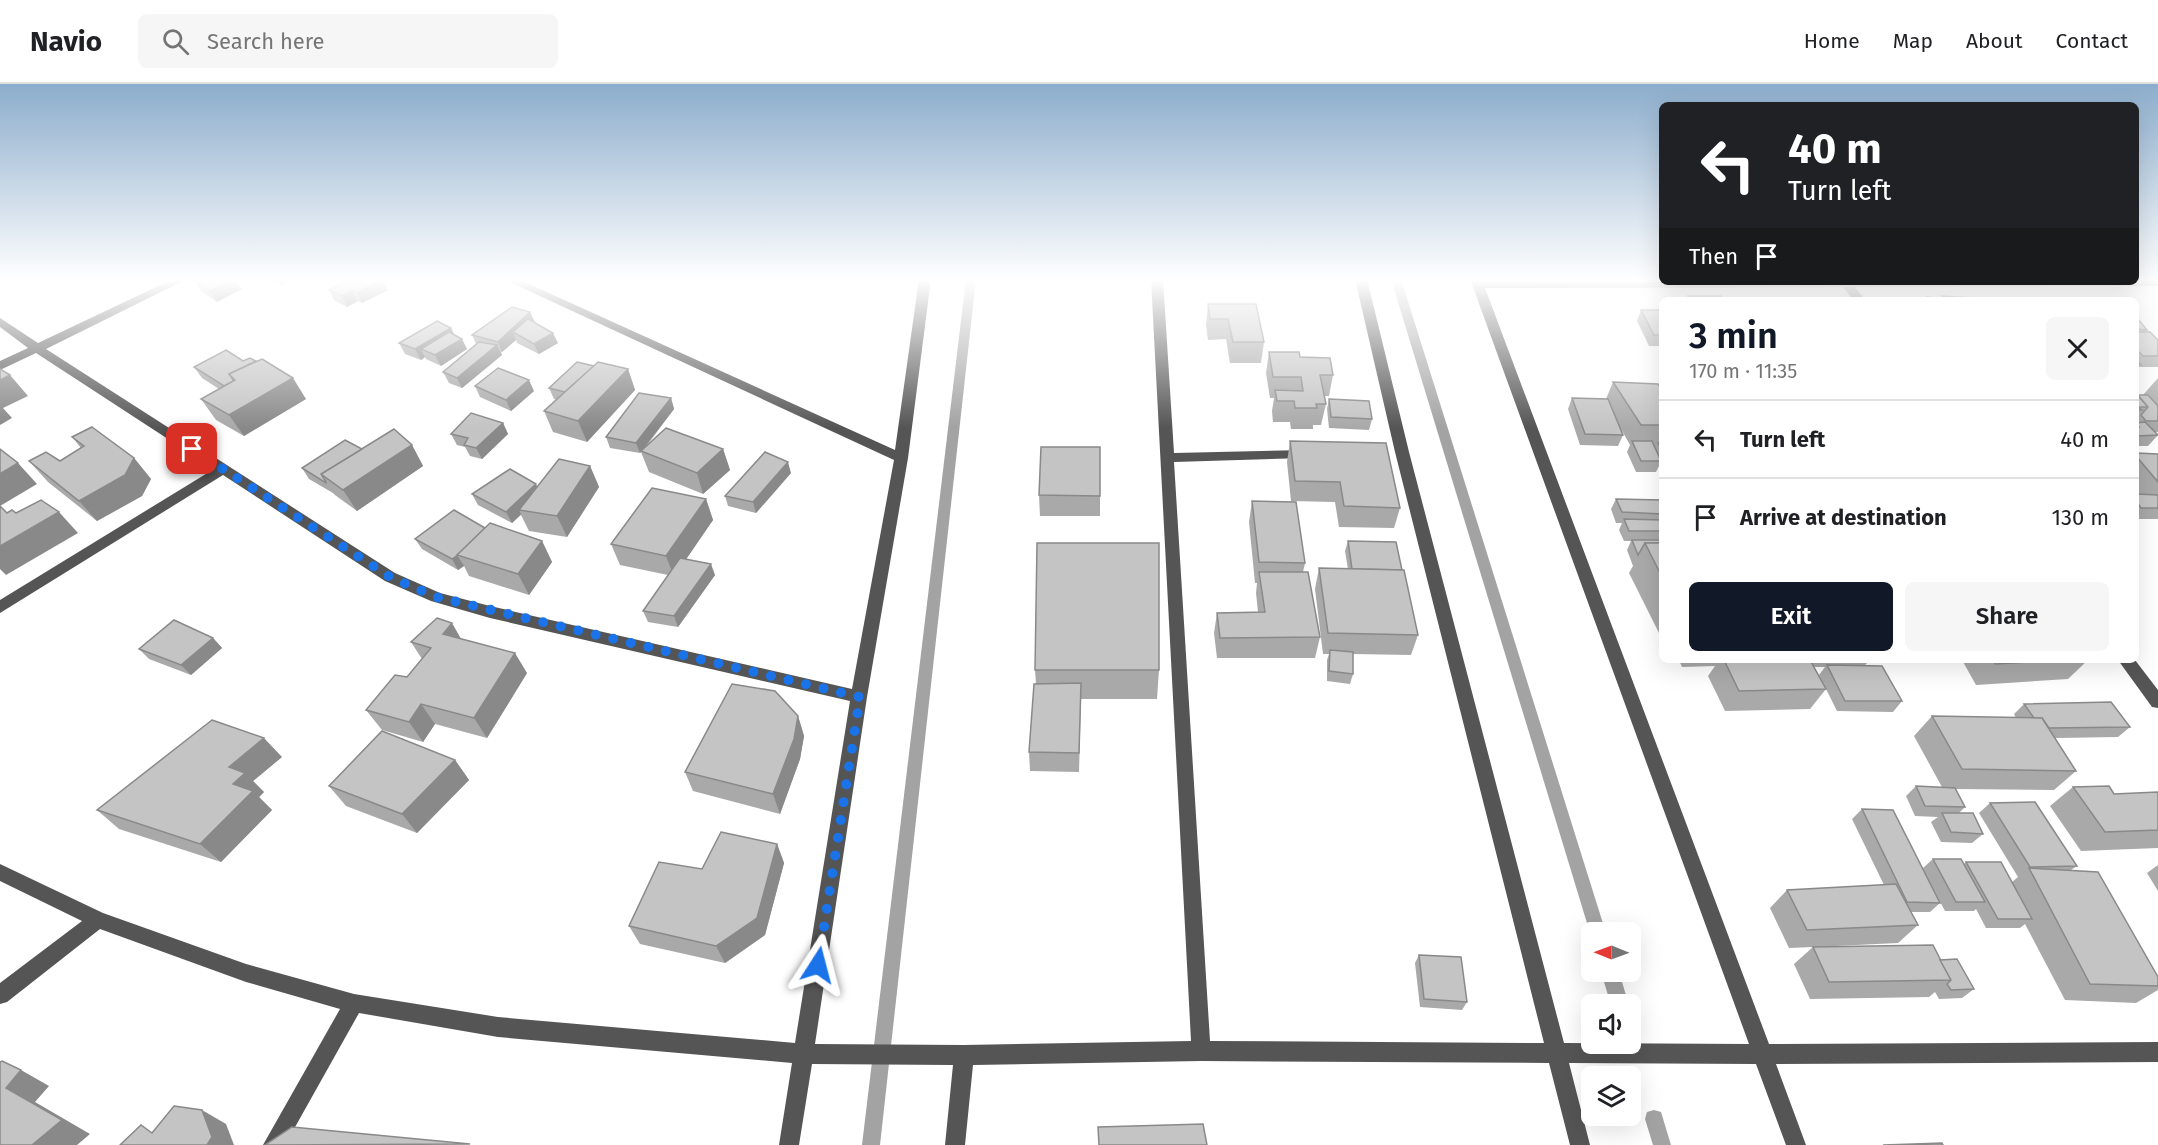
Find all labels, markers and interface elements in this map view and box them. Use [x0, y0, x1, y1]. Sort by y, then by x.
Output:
search box [138, 14, 558, 68]
text: Navio [30, 25, 102, 58]
icon: search [159, 25, 192, 58]
text: Search here [207, 28, 325, 55]
text: Home [1804, 28, 1860, 54]
text: Map [1893, 28, 1933, 54]
text: About [1966, 28, 2023, 54]
text: Contact [2056, 28, 2128, 54]
text: 40 m [1788, 124, 1882, 174]
icon: left [1689, 126, 1767, 204]
text: Turn left [1788, 175, 1891, 207]
icon: arrive [1750, 240, 1783, 273]
text: Then [1689, 243, 1738, 270]
text: 3 min [1689, 314, 1778, 358]
button: close [2046, 317, 2109, 380]
text: 170 m · 11:35 [1689, 359, 1797, 383]
pin [166, 423, 217, 474]
icon: left [1689, 423, 1722, 456]
text: Turn left [1740, 426, 1825, 453]
text: 40 m [2060, 426, 2109, 453]
icon: arrive [175, 432, 208, 465]
icon: arrive [1689, 501, 1722, 534]
text: Arrive at destination [1740, 504, 1947, 531]
text: 130 m [2052, 504, 2109, 531]
button: Exit [1689, 582, 1893, 651]
button: Share [1905, 582, 2109, 651]
north arrow [1581, 922, 1641, 982]
map controls [1581, 922, 1641, 1126]
position arrow [786, 933, 850, 997]
button: sound [1581, 994, 1641, 1054]
button: layers [1581, 1066, 1641, 1126]

